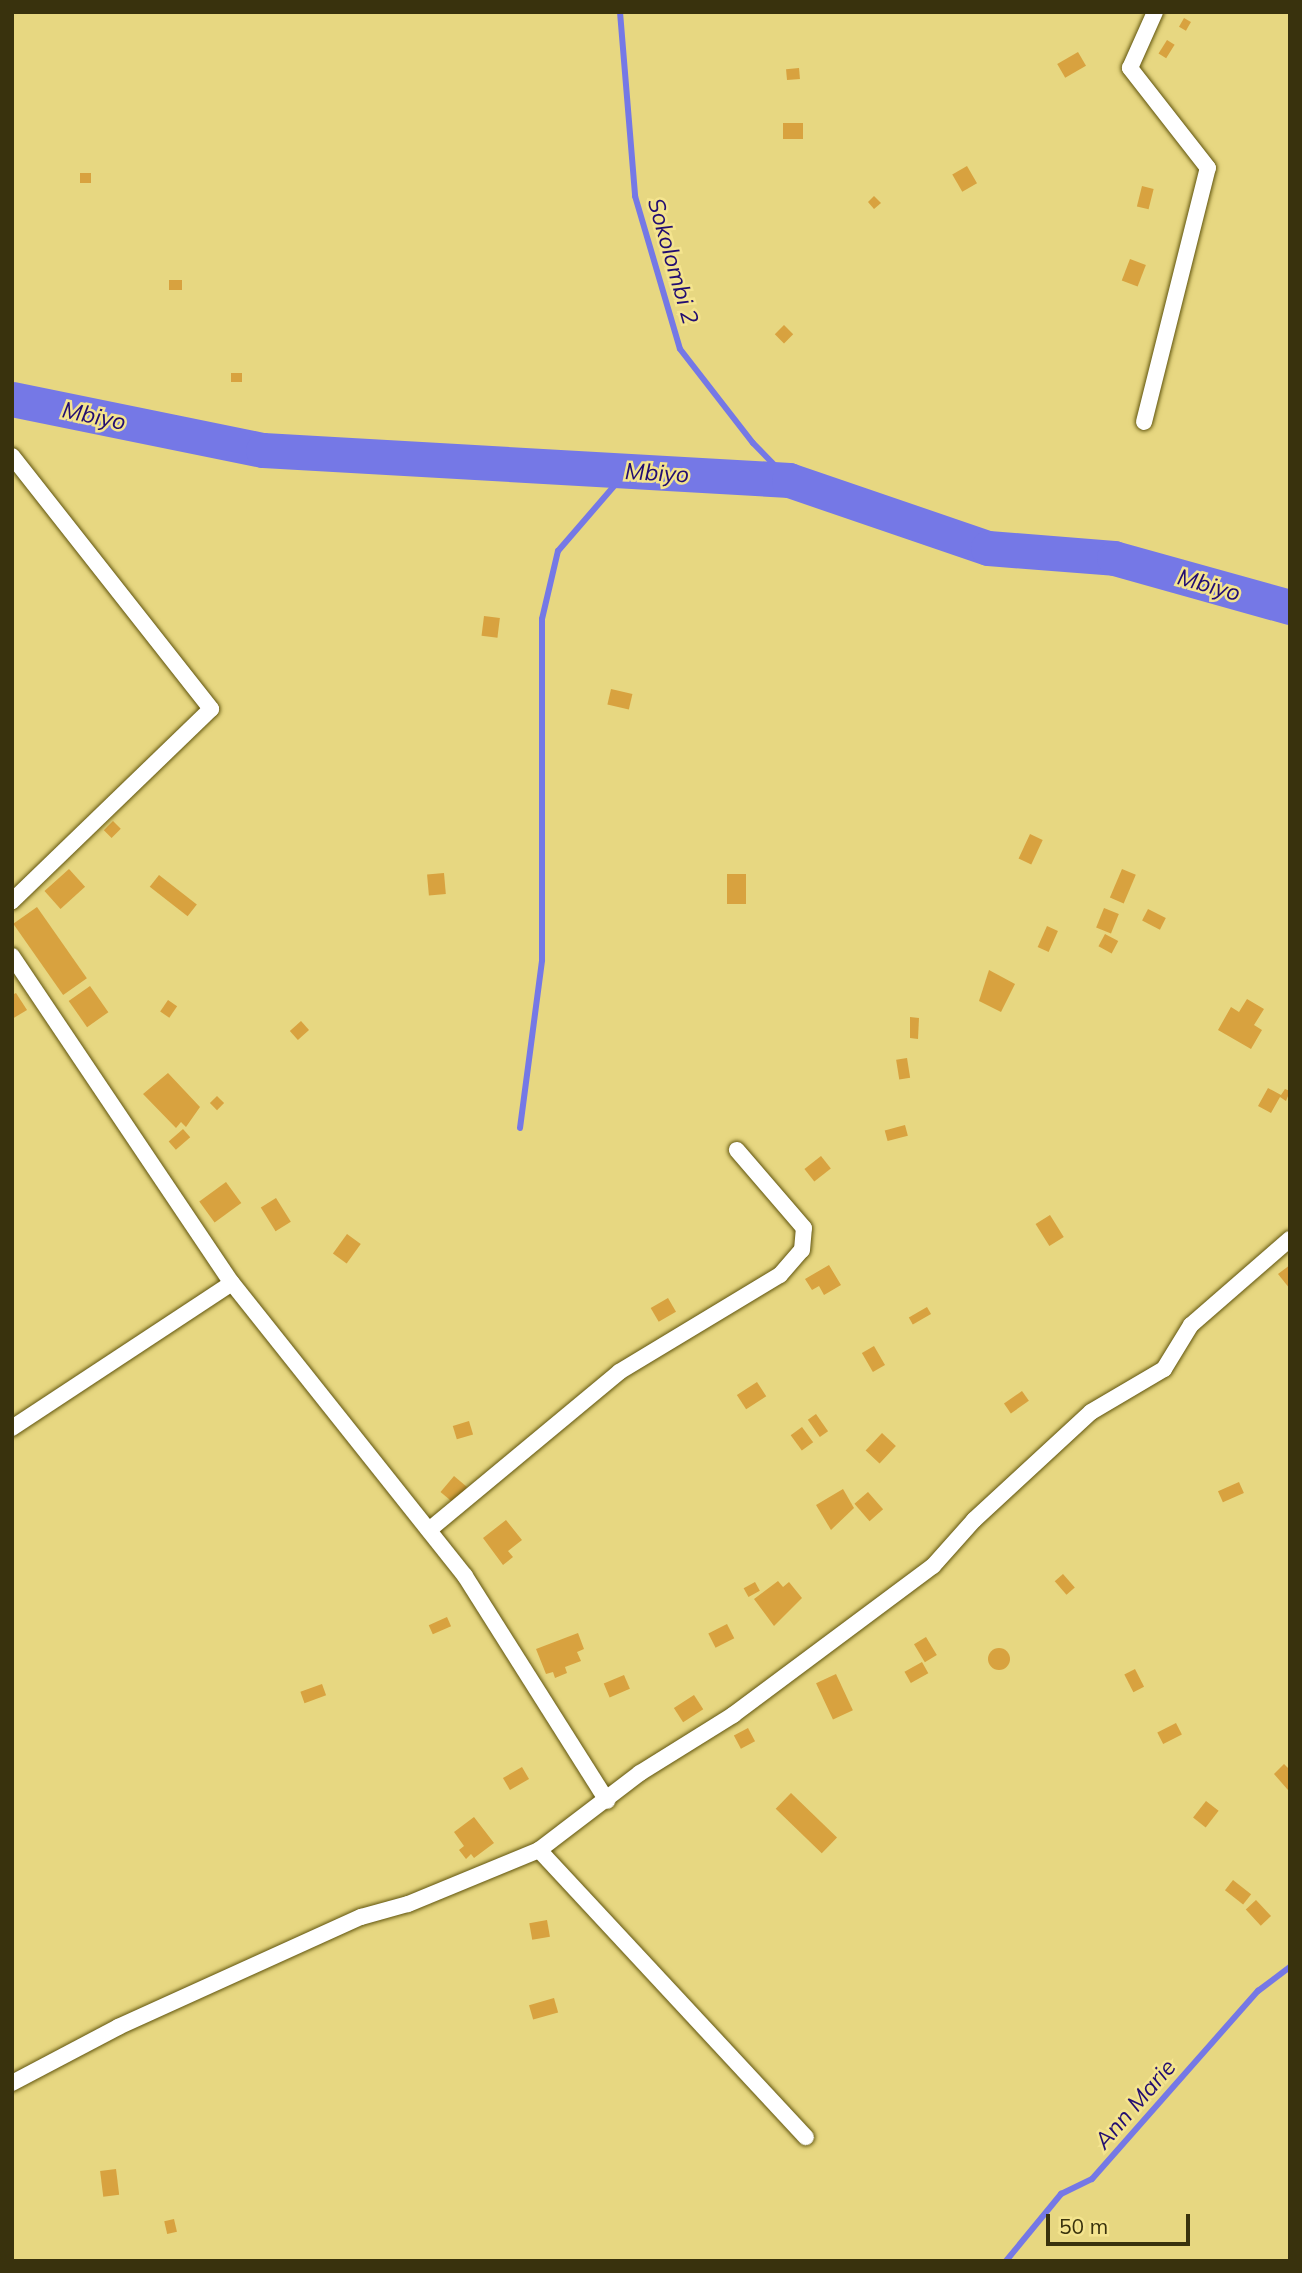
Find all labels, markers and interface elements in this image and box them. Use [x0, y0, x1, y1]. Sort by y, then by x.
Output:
water label: Sokolombi 2 [642, 195, 704, 327]
water label: Mbiyo [60, 396, 128, 436]
water label: Mbiyo [624, 458, 690, 488]
water label: Mbiyo [1174, 563, 1244, 607]
water label: Ann Marie [1089, 2054, 1181, 2154]
scale bar [1050, 2200, 1194, 2244]
text: 50 m [1059, 2213, 1108, 2239]

